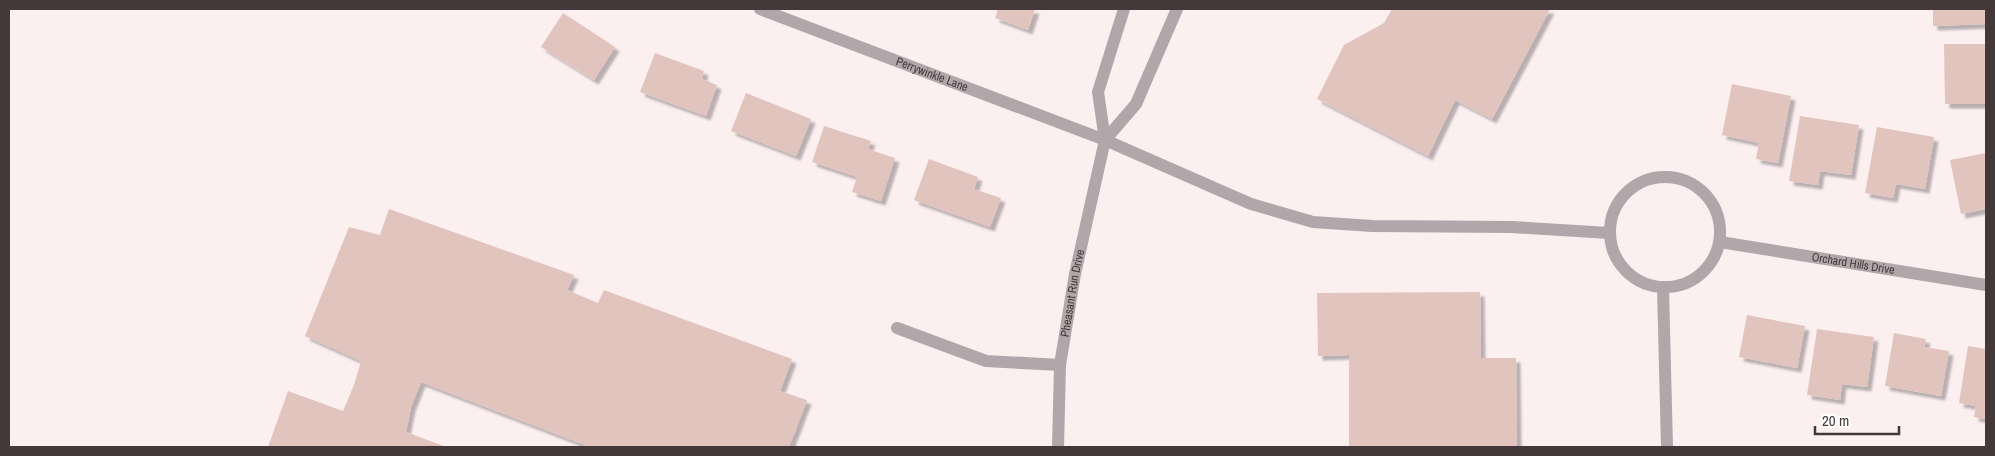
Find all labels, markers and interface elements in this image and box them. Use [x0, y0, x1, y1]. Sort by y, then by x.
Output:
street label: Perrywinkle Lane [894, 53, 970, 95]
street label: Pheasant Run Drive [1057, 248, 1088, 338]
street label: Orchard Hills Drive [1811, 249, 1896, 278]
scale bar [1815, 404, 1899, 436]
text: 20 m [1822, 410, 1849, 431]

